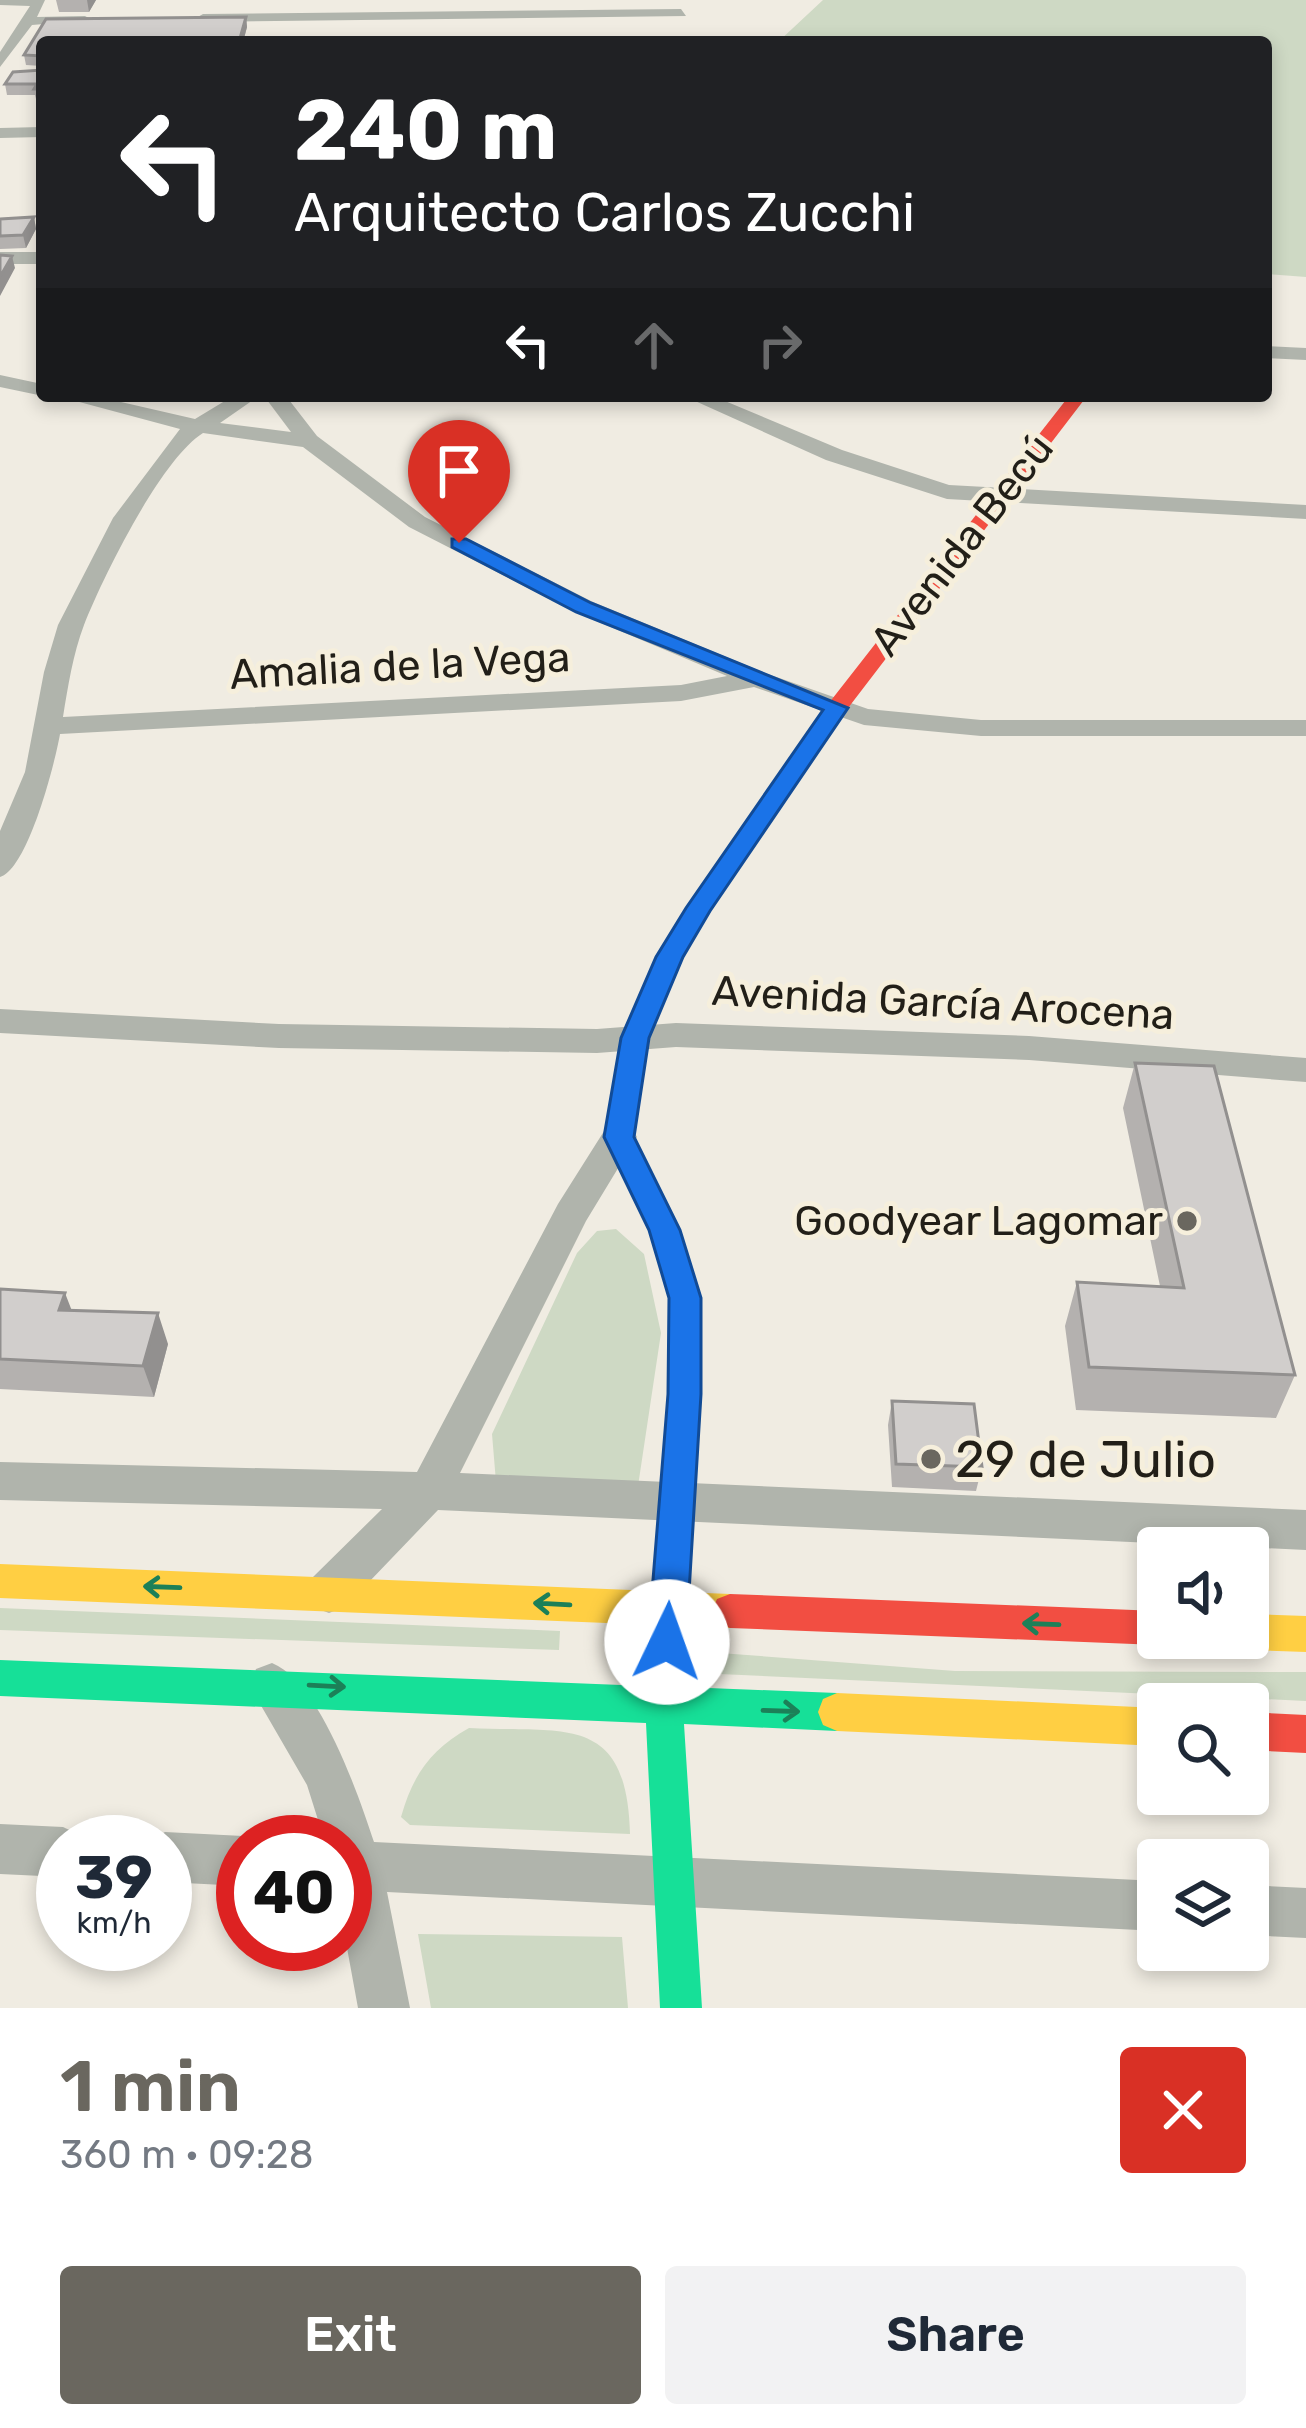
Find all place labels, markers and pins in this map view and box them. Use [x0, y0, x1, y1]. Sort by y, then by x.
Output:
pin [408, 420, 510, 543]
place label: Goodyear Lagomar [794, 1196, 1163, 1246]
marker: Goodyear Lagomar [1174, 1208, 1200, 1234]
place label: 29 de Julio [955, 1429, 1216, 1490]
marker: 29 de Julio [918, 1446, 944, 1472]

